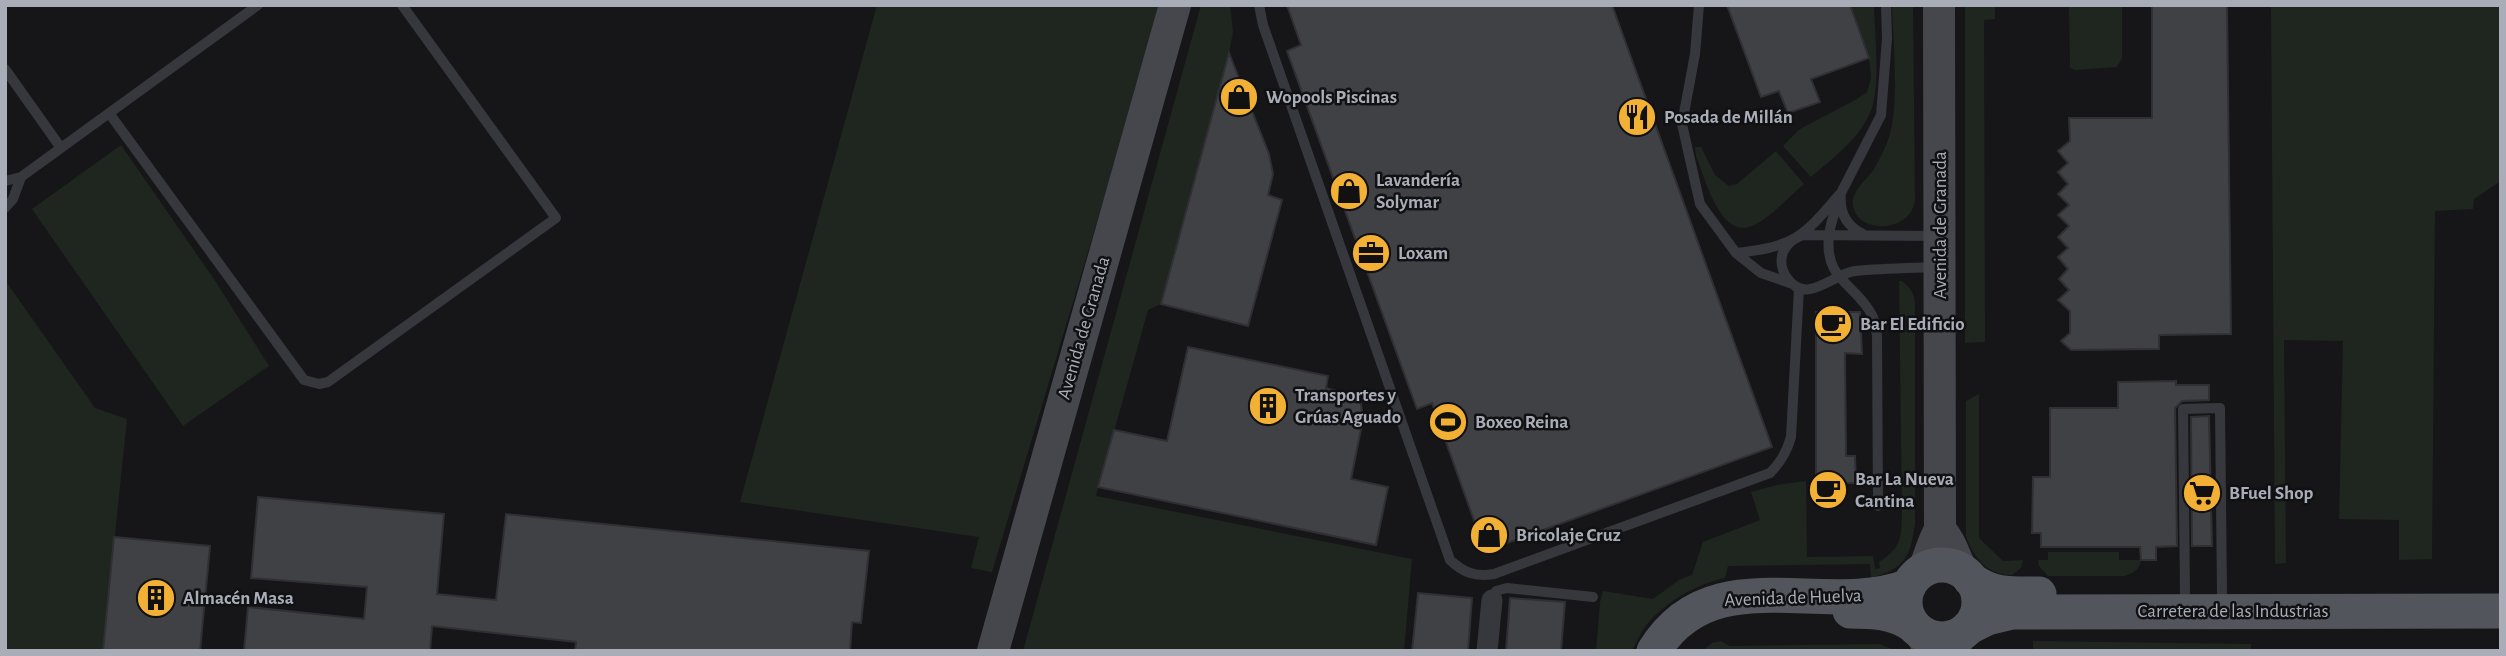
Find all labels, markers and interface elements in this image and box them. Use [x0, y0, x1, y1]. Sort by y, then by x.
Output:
shop icon: Wopools Piscinas [1218, 76, 1260, 118]
place label: Wopools Piscinas [1266, 88, 1397, 107]
restaurant icon: Posada de Millán [1616, 96, 1658, 138]
place label: Posada de Millán [1664, 108, 1793, 127]
street label: Avenida de Granada [1931, 151, 1950, 299]
shop icon: Lavandería Solymar [1328, 170, 1370, 212]
place label: Lavandería Solymar [1376, 171, 1460, 212]
office icon: Loxam [1350, 232, 1392, 274]
place label: Loxam [1398, 244, 1448, 263]
street label: Avenida de Granada [1054, 254, 1114, 402]
cafe icon: Bar El Edificio [1812, 303, 1854, 345]
place label: Bar El Edificio [1860, 315, 1965, 334]
building icon: Transportes y Grúas Aguado [1247, 385, 1289, 427]
place label: Transportes y Grúas Aguado [1295, 386, 1401, 427]
sports icon: Boxeo Reina [1427, 401, 1469, 443]
place label: Boxeo Reina [1475, 413, 1568, 432]
cafe icon: Bar La Nueva Cantina [1807, 469, 1849, 511]
place label: Bar La Nueva Cantina [1855, 470, 1954, 511]
supermarket icon: BFuel Shop [2181, 472, 2223, 514]
place label: BFuel Shop [2229, 484, 2314, 503]
shop icon: Bricolaje Cruz [1468, 514, 1510, 556]
place label: Bricolaje Cruz [1516, 526, 1621, 545]
building icon: Almacén Masa [135, 577, 177, 619]
street label: Avenida de Huelva [1724, 586, 1862, 610]
place label: Almacén Masa [183, 589, 294, 608]
street label: Carretera de las Industrias [2137, 602, 2329, 621]

